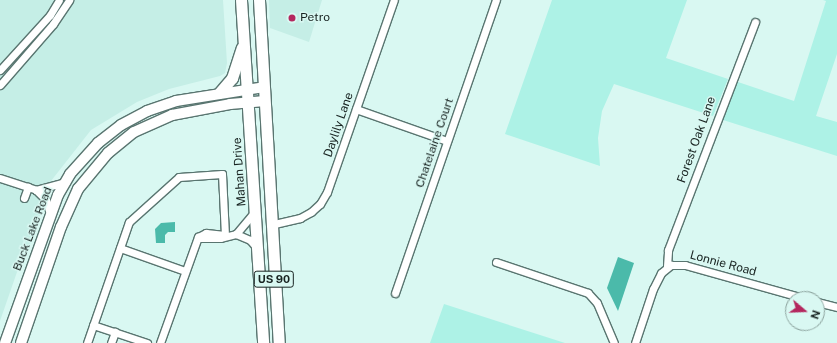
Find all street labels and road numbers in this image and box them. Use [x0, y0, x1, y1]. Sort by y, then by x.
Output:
street label: Daylily Lane [321, 91, 357, 159]
street label: Forest Oak Lane [675, 95, 719, 185]
street label: Chatelaine Court [413, 96, 457, 190]
street label: Mahan Drive [230, 137, 250, 207]
street label: Buck Lake Road [10, 185, 56, 273]
street label: Lonnie Road [688, 248, 758, 280]
road number: US 90 [253, 270, 295, 288]

